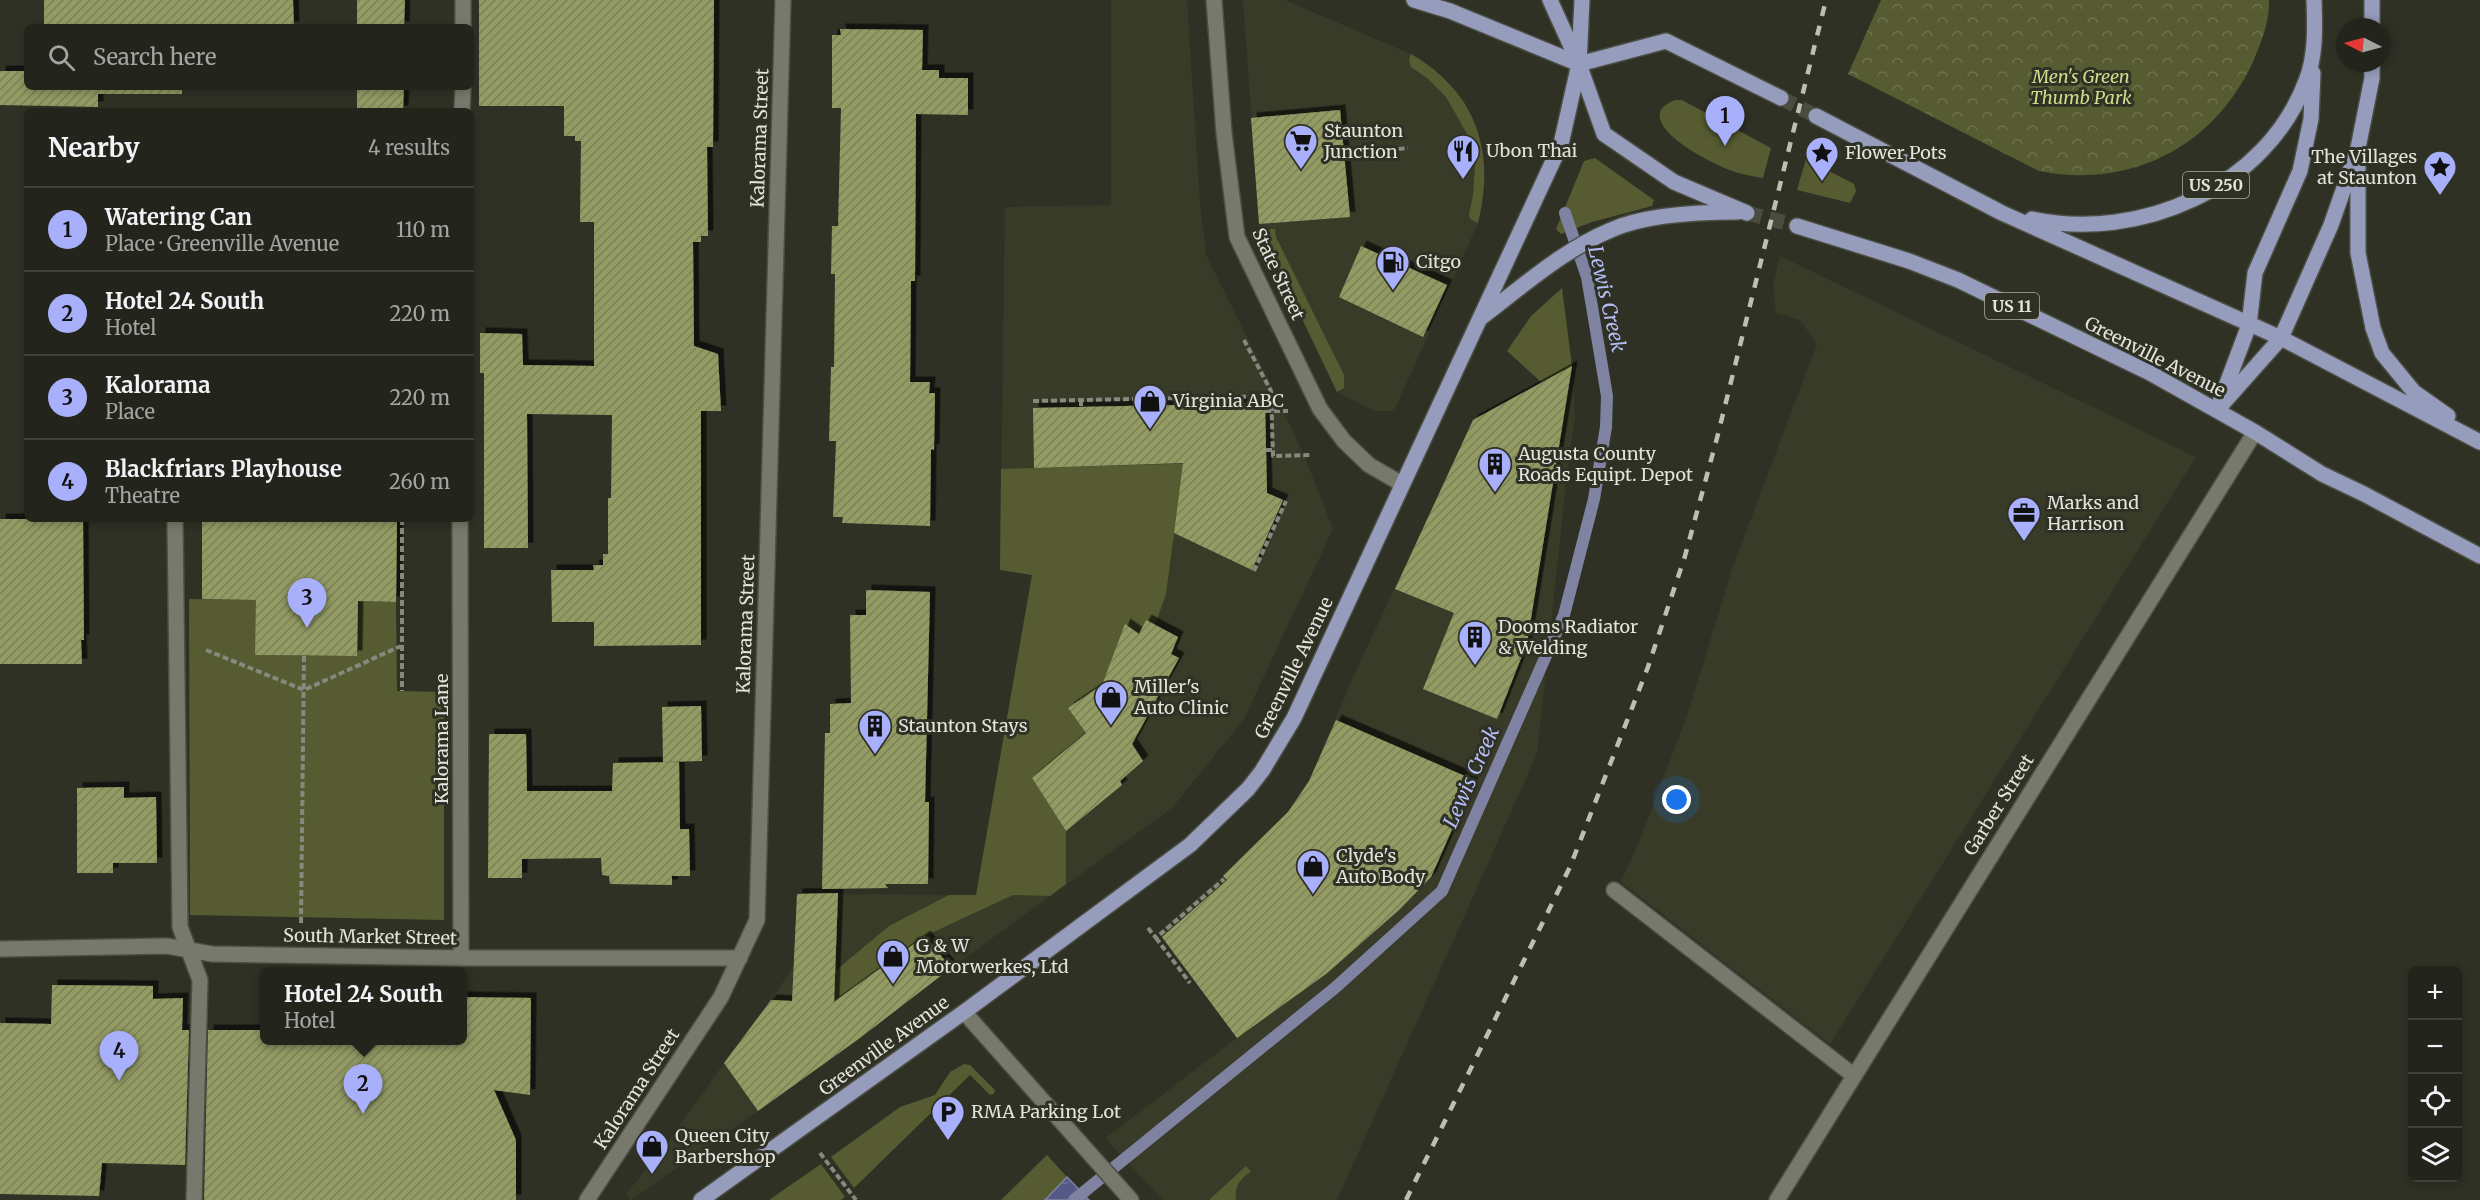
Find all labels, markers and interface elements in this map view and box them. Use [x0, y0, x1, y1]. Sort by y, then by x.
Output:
north arrow [2336, 18, 2390, 72]
search box [24, 24, 474, 90]
icon: search [45, 41, 78, 74]
text: Search here [93, 43, 216, 71]
park label: Men's Green Thumb Park [2030, 65, 2132, 109]
street label: Kalorama Street [746, 68, 773, 208]
pin: 1 [1706, 96, 1744, 146]
place label: Staunton Junction [1323, 119, 1403, 163]
supermarket icon: Staunton Junction [1283, 123, 1319, 170]
text: Nearby [48, 131, 140, 164]
restaurant icon: Ubon Thai [1445, 133, 1481, 180]
text: 4 results [368, 135, 450, 160]
place icon: Flower Pots [1804, 135, 1840, 182]
place label: Ubon Thai [1486, 139, 1578, 162]
place label: Flower Pots [1845, 141, 1947, 164]
place label: The Villages at Staunton [2311, 145, 2417, 189]
place icon: The Villages at Staunton [2422, 149, 2458, 196]
road number: US 250 [2183, 172, 2249, 198]
text: Watering Can [105, 203, 252, 231]
text: 1 [63, 217, 72, 242]
text: 110 m [396, 217, 450, 242]
street label: State Street [1247, 224, 1310, 324]
text: Place · Greenville Avenue [105, 231, 339, 256]
water label: Lewis Creek [1583, 243, 1632, 354]
fuel station icon: Citgo [1375, 244, 1411, 291]
place label: Citgo [1416, 250, 1461, 273]
text: Hotel 24 South [105, 287, 264, 315]
road number: US 11 [1985, 293, 2039, 319]
text: 2 [62, 301, 73, 326]
text: 220 m [390, 301, 450, 326]
street label: Greenville Avenue [2081, 311, 2230, 402]
text: Hotel [105, 315, 156, 340]
text: Kalorama [105, 371, 211, 399]
shop icon: Virginia ABC [1132, 383, 1168, 430]
text: 3 [62, 385, 73, 410]
text: 220 m [390, 385, 450, 410]
place label: Virginia ABC [1172, 389, 1284, 412]
text: Place [105, 399, 155, 424]
place label: Augusta County Roads Equipt. Depot [1517, 442, 1693, 486]
building icon: Augusta County Roads Equipt. Depot [1477, 446, 1513, 493]
text: Blackfriars Playhouse [105, 455, 342, 483]
text: 4 [61, 469, 74, 494]
text: 260 m [389, 469, 450, 494]
text: Theatre [105, 483, 180, 508]
place label: Marks and Harrison [2047, 491, 2139, 535]
office icon: Marks and Harrison [2006, 495, 2042, 542]
street label: Kalorama Street [732, 554, 759, 694]
pin: 3 [288, 578, 326, 628]
street label: Greenville Avenue [1249, 593, 1338, 743]
place label: Dooms Radiator & Welding [1498, 615, 1638, 659]
building icon: Dooms Radiator & Welding [1457, 619, 1493, 666]
street label: Kalorama Lane [430, 674, 453, 804]
place label: Miller's Auto Clinic [1133, 675, 1229, 719]
shop icon: Miller's Auto Clinic [1093, 679, 1129, 726]
building icon: Staunton Stays [857, 708, 893, 755]
place label: Staunton Stays [898, 714, 1028, 737]
water label: Lewis Creek [1437, 722, 1504, 831]
street label: Garber Street [1958, 750, 2039, 860]
your location [1662, 785, 1691, 814]
place label: Clyde's Auto Body [1335, 844, 1426, 888]
shop icon: Clyde's Auto Body [1295, 848, 1331, 895]
street label: South Market Street [283, 923, 457, 950]
place label: G & W Motorwerkes, Ltd [916, 934, 1069, 978]
shop icon: G & W Motorwerkes, Ltd [875, 938, 911, 985]
map controls [2408, 966, 2462, 1182]
button: + [2408, 966, 2462, 1020]
popup [260, 967, 467, 1045]
text: Hotel 24 South [284, 980, 443, 1008]
street label: Greenville Avenue [814, 991, 953, 1100]
text: Hotel [284, 1008, 335, 1033]
button: − [2408, 1020, 2462, 1074]
street label: Kalorama Street [589, 1024, 684, 1153]
pin: 4 [100, 1032, 138, 1081]
pin: 2 [344, 1064, 382, 1114]
button: locate [2408, 1074, 2462, 1128]
parking icon: RMA Parking Lot [930, 1094, 966, 1141]
place label: RMA Parking Lot [971, 1100, 1121, 1123]
place label: Queen City Barbershop [675, 1124, 776, 1168]
shop icon: Queen City Barbershop [634, 1128, 670, 1175]
button: layers [2408, 1128, 2462, 1182]

